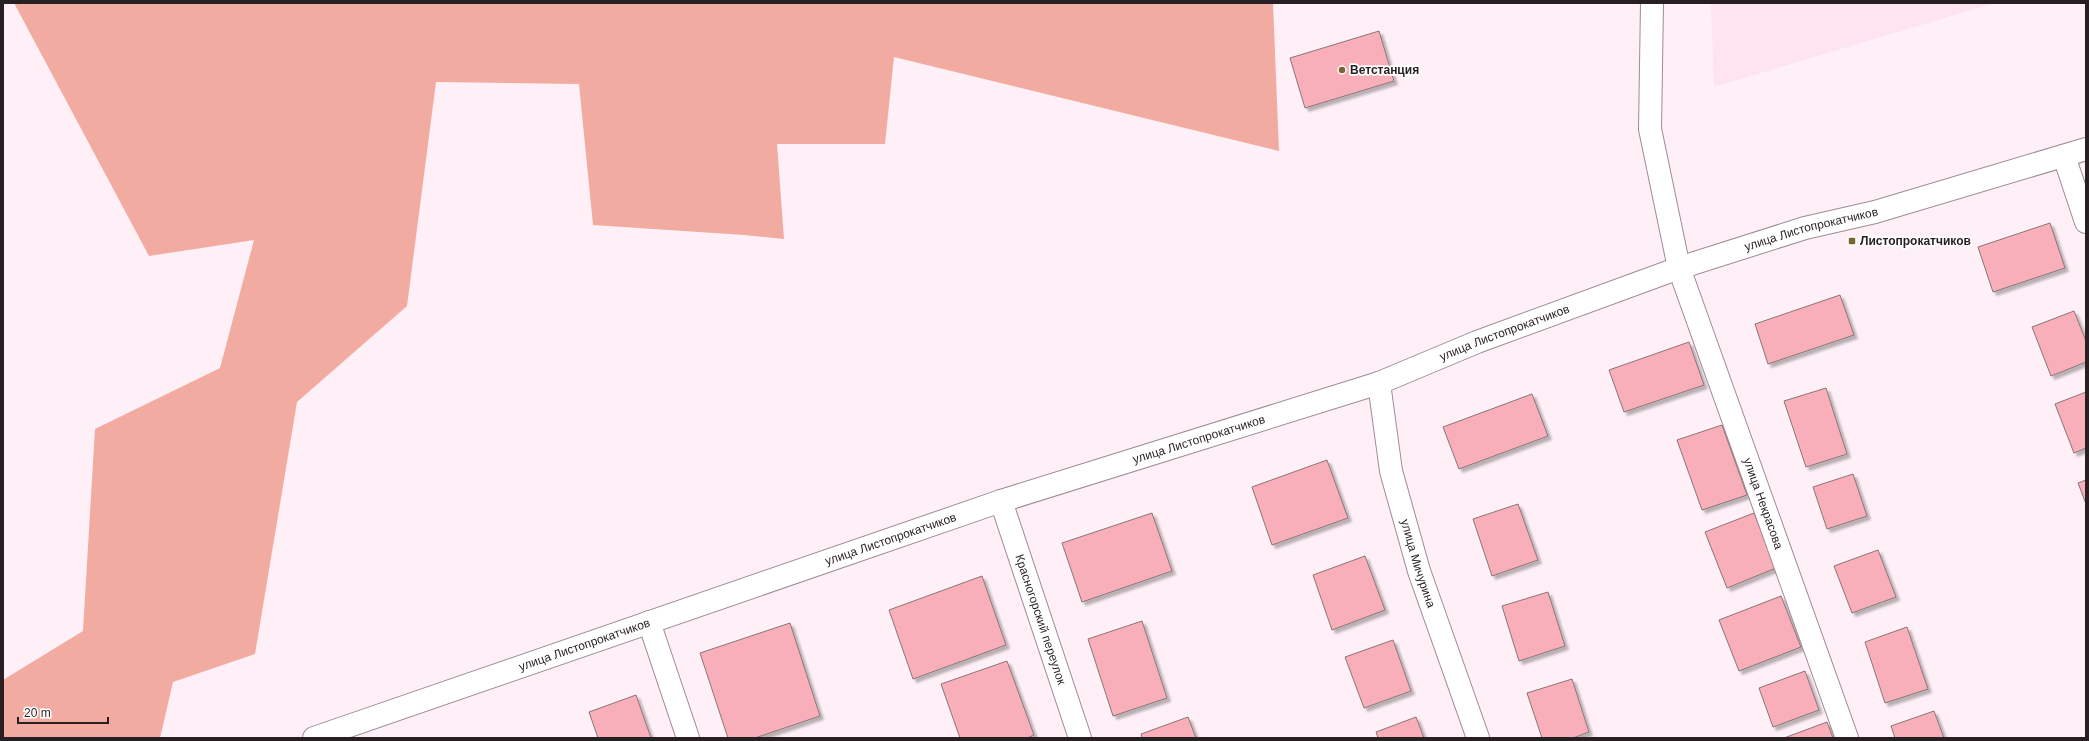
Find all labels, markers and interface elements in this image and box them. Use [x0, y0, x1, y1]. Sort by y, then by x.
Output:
place label: Ветстанция [1350, 63, 1419, 77]
marker: Ветстанция [1337, 65, 1347, 75]
street label: улица Листопрокатчиков [1743, 205, 1879, 254]
place label: Листопрокатчиков [1860, 234, 1971, 248]
marker: Листопрокатчиков [1847, 236, 1857, 246]
street label: улица Листопрокатчиков [1438, 302, 1571, 364]
street label: улица Листопрокатчиков [1131, 412, 1267, 466]
street label: улица Некрасова [1740, 456, 1786, 551]
street label: улица Листопрокатчиков [823, 510, 958, 568]
street label: улица Мичурина [1398, 517, 1438, 610]
street label: Красногорский переулок [1012, 553, 1069, 687]
street label: улица Листопрокатчиков [517, 616, 652, 674]
scale bar [18, 699, 108, 725]
text: 20 m [24, 706, 51, 720]

